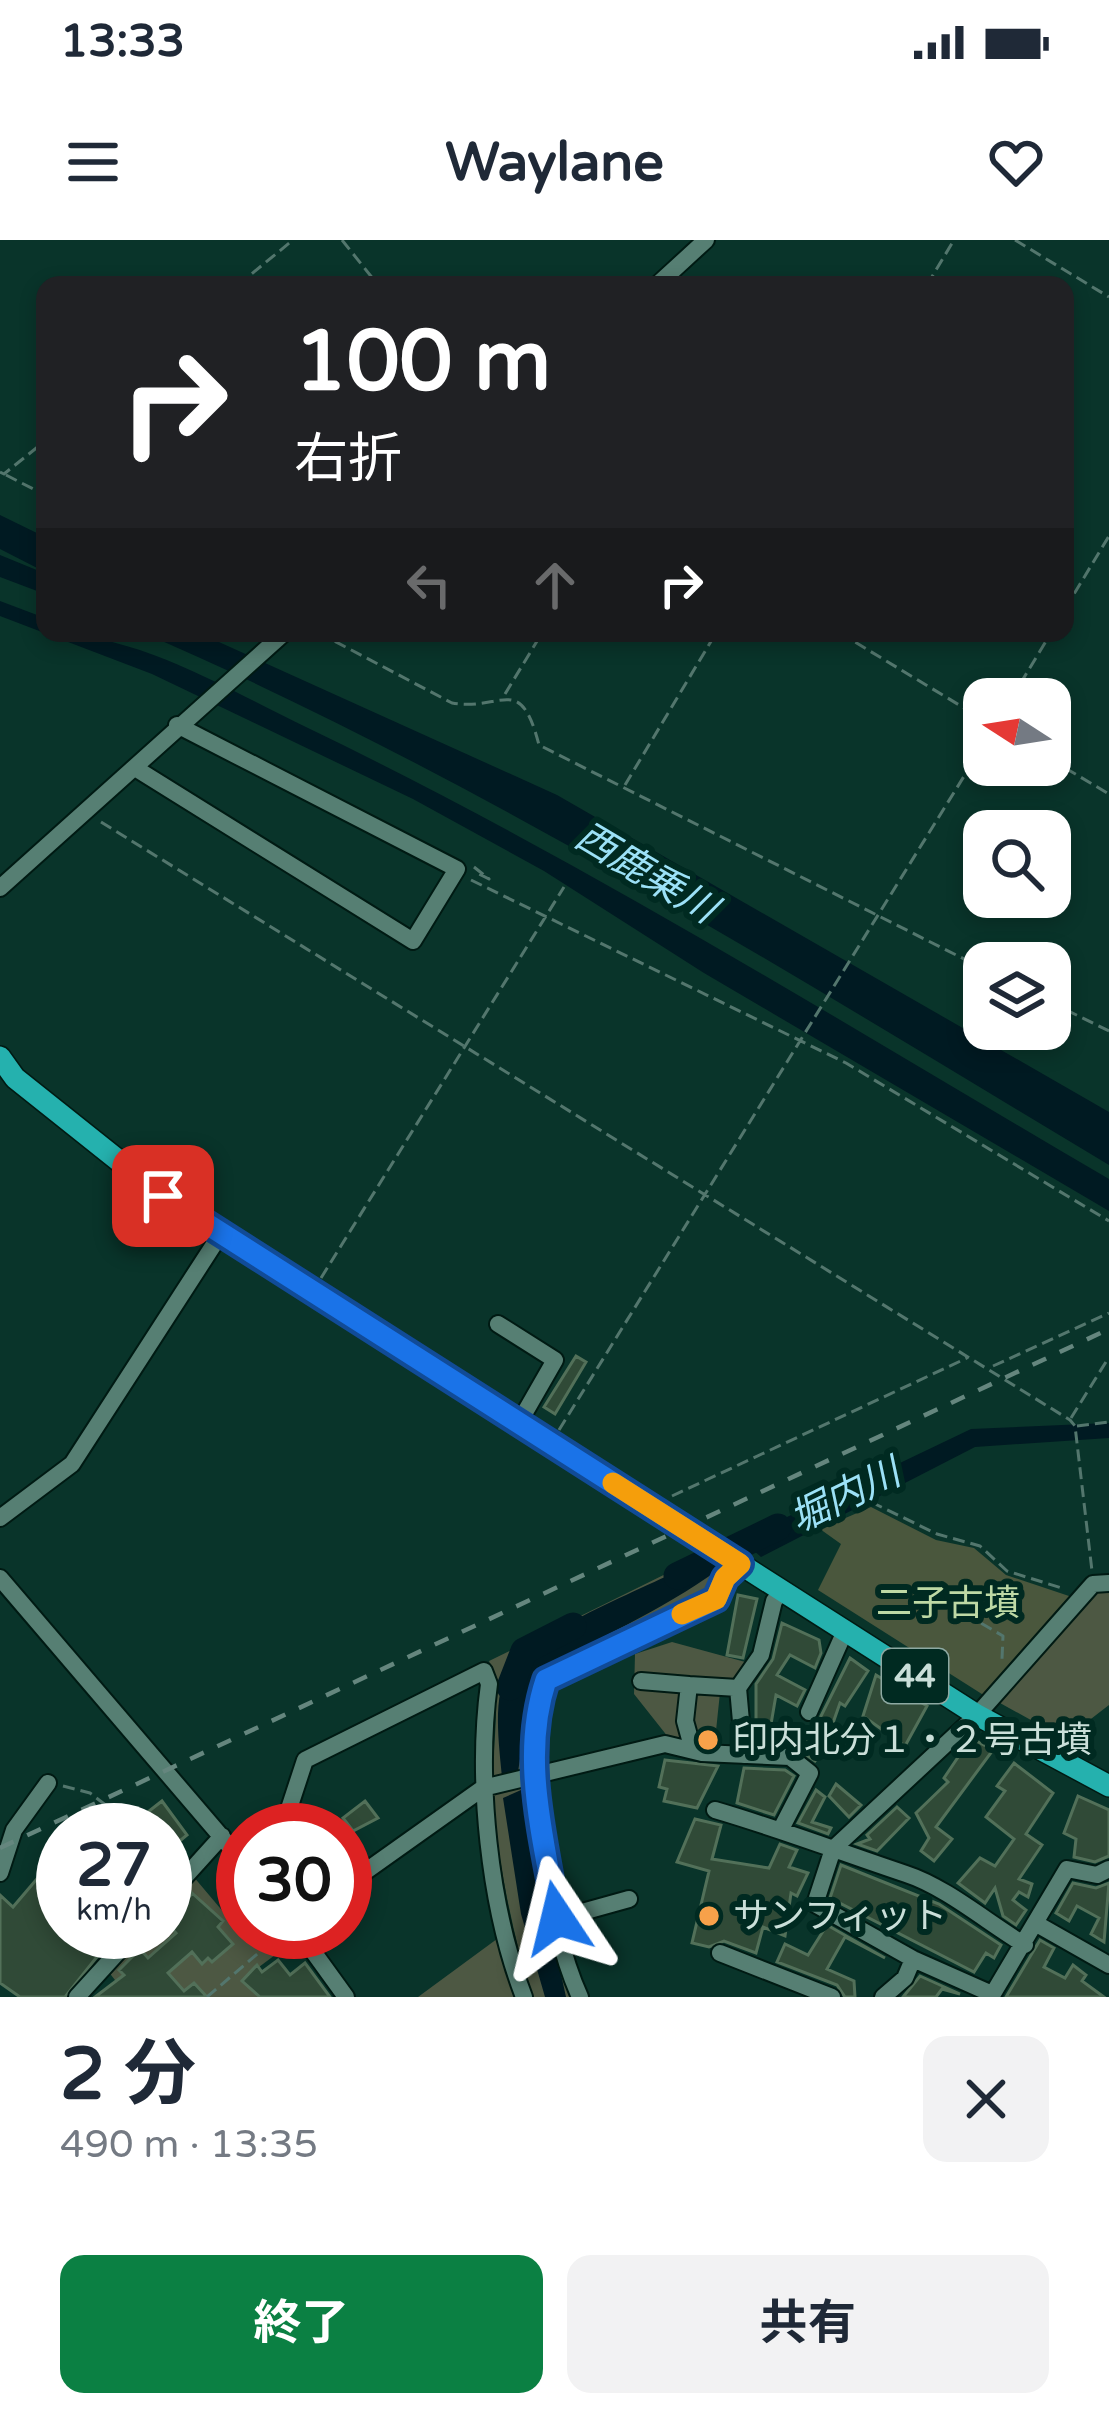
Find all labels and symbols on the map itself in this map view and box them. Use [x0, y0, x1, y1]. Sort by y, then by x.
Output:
north arrow [963, 678, 1071, 786]
water label: 西鹿乗川 [567, 813, 728, 935]
pin [112, 1145, 214, 1247]
water label: 堀内川 [782, 1447, 911, 1543]
park label: 二子古墳 [876, 1582, 1020, 1625]
road number: 44 [882, 1649, 948, 1703]
place label: 印内北分１・２号古墳 [732, 1719, 1092, 1762]
marker: 印内北分１・２号古墳 [695, 1727, 721, 1753]
speed limit sign: 30 [216, 1803, 372, 1959]
position arrow [494, 1855, 620, 1981]
place label: サンフィット [733, 1895, 947, 1938]
marker: サンフィット [696, 1903, 722, 1929]

